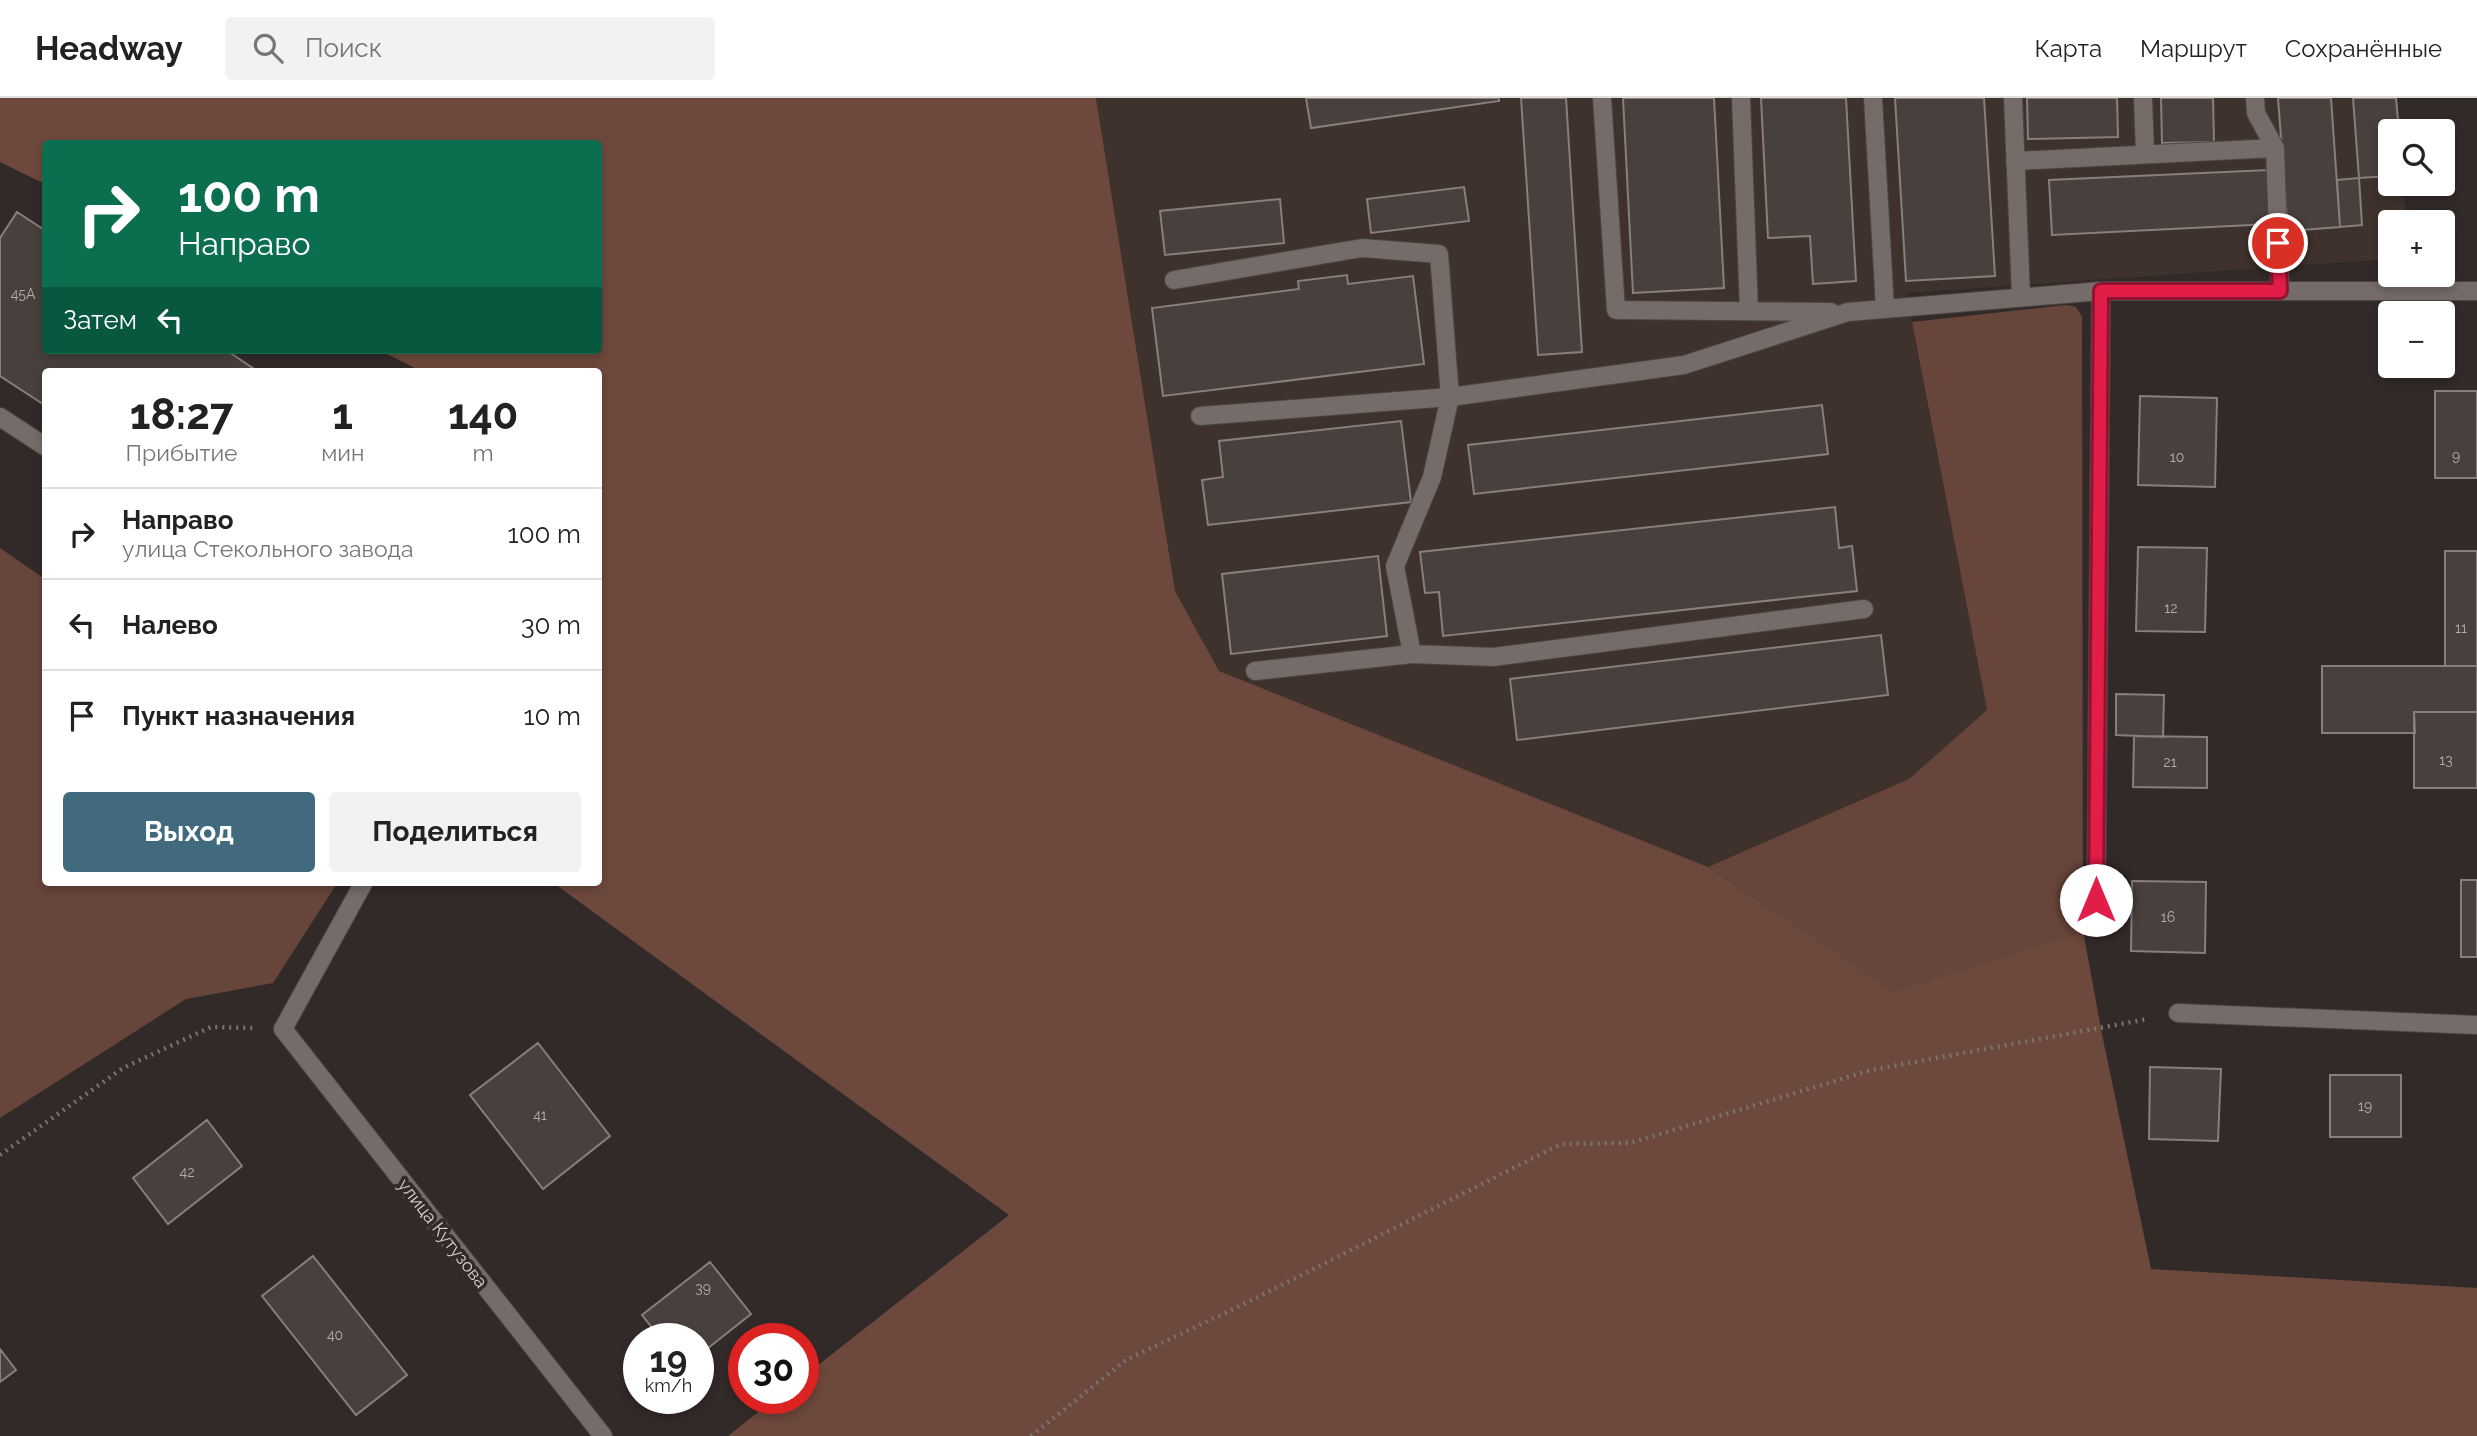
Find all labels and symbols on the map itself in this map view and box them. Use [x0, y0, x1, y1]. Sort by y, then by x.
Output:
pin [2248, 213, 2308, 273]
house number: 45А [11, 286, 36, 302]
house number: 9 [2452, 448, 2460, 464]
house number: 10 [2170, 449, 2184, 465]
house number: 12 [2164, 600, 2178, 616]
house number: 11 [2455, 620, 2467, 636]
house number: 13 [2439, 752, 2453, 768]
house number: 21 [2163, 754, 2177, 770]
position arrow [2059, 863, 2133, 937]
house number: 16 [2161, 909, 2175, 925]
house number: 19 [2358, 1098, 2372, 1114]
house number: 41 [533, 1107, 547, 1123]
house number: 42 [180, 1164, 194, 1180]
street label: улица Кутузова [394, 1174, 492, 1292]
house number: 39 [695, 1280, 711, 1296]
speed limit sign: 30 [728, 1323, 819, 1414]
house number: 40 [327, 1327, 343, 1343]

